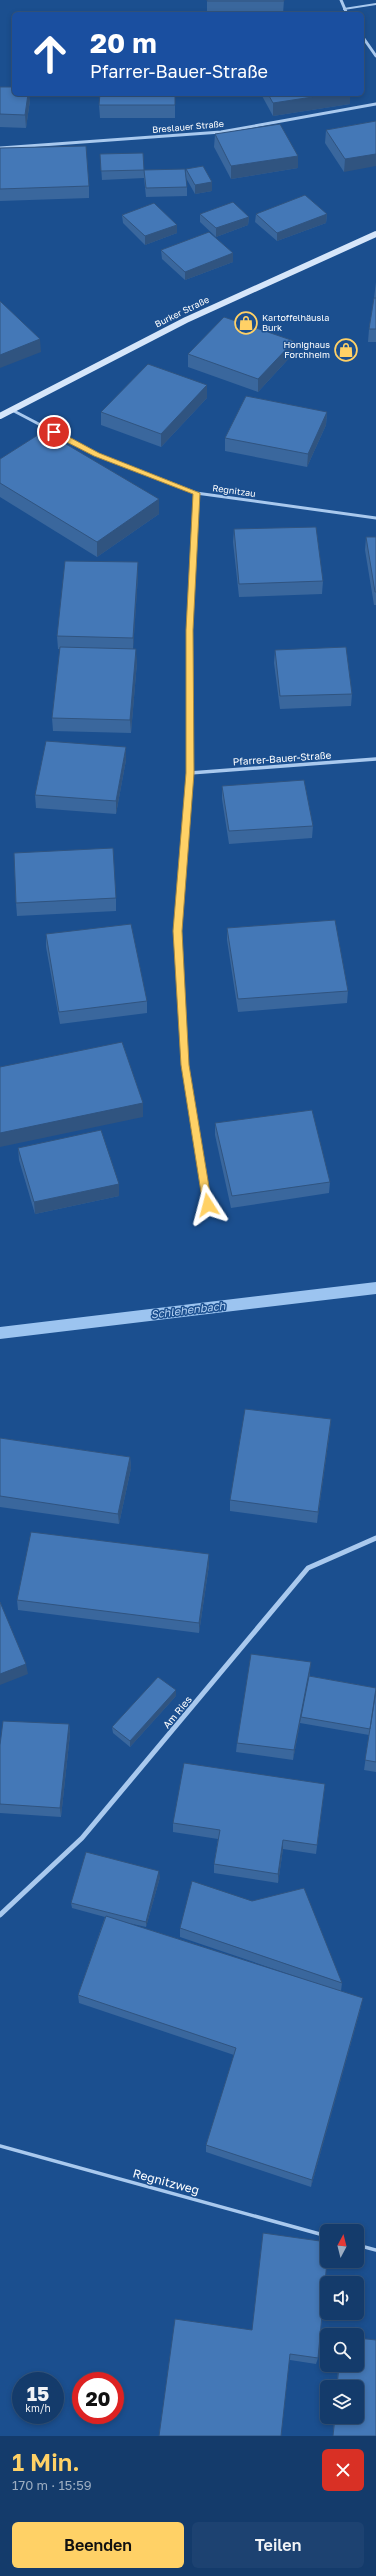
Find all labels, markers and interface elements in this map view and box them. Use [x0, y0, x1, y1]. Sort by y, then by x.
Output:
text: 20 m [90, 26, 157, 59]
icon: ahead [24, 28, 76, 80]
text: Pfarrer-Bauer-Straße [90, 60, 268, 82]
street label: Breslauer Straße [152, 118, 224, 135]
street label: Burker Straße [153, 294, 211, 329]
shop icon: Kartoffelhäusla Burk [233, 310, 259, 336]
place label: Kartoffelhäusla Burk [262, 312, 329, 333]
shop icon: Honighaus Forchheim [333, 337, 359, 363]
place label: Honighaus Forchheim [283, 339, 330, 360]
pin [37, 415, 71, 449]
icon: arrive [43, 421, 65, 443]
street label: Regnitzau [212, 482, 256, 499]
street label: Pfarrer-Bauer-Straße [232, 749, 332, 767]
position arrow [187, 1184, 229, 1226]
water label: Schlehenbach [150, 1298, 227, 1321]
street label: Am Ries [160, 1693, 194, 1731]
street label: Regnitzweg [131, 2165, 201, 2198]
north arrow [320, 2224, 364, 2268]
map controls [320, 2224, 364, 2424]
button: sound [320, 2276, 364, 2320]
button: search [320, 2328, 364, 2372]
speed limit sign: 20 [72, 2372, 124, 2424]
button: layers [320, 2380, 364, 2424]
text: 15 [27, 2381, 49, 2405]
text: km/h [25, 2402, 51, 2414]
text: 1 Min. [12, 2447, 80, 2476]
button: close [322, 2449, 364, 2491]
text: 170 m · 15:59 [12, 2477, 92, 2493]
button: Beenden [12, 2522, 184, 2568]
button: Teilen [192, 2522, 364, 2568]

